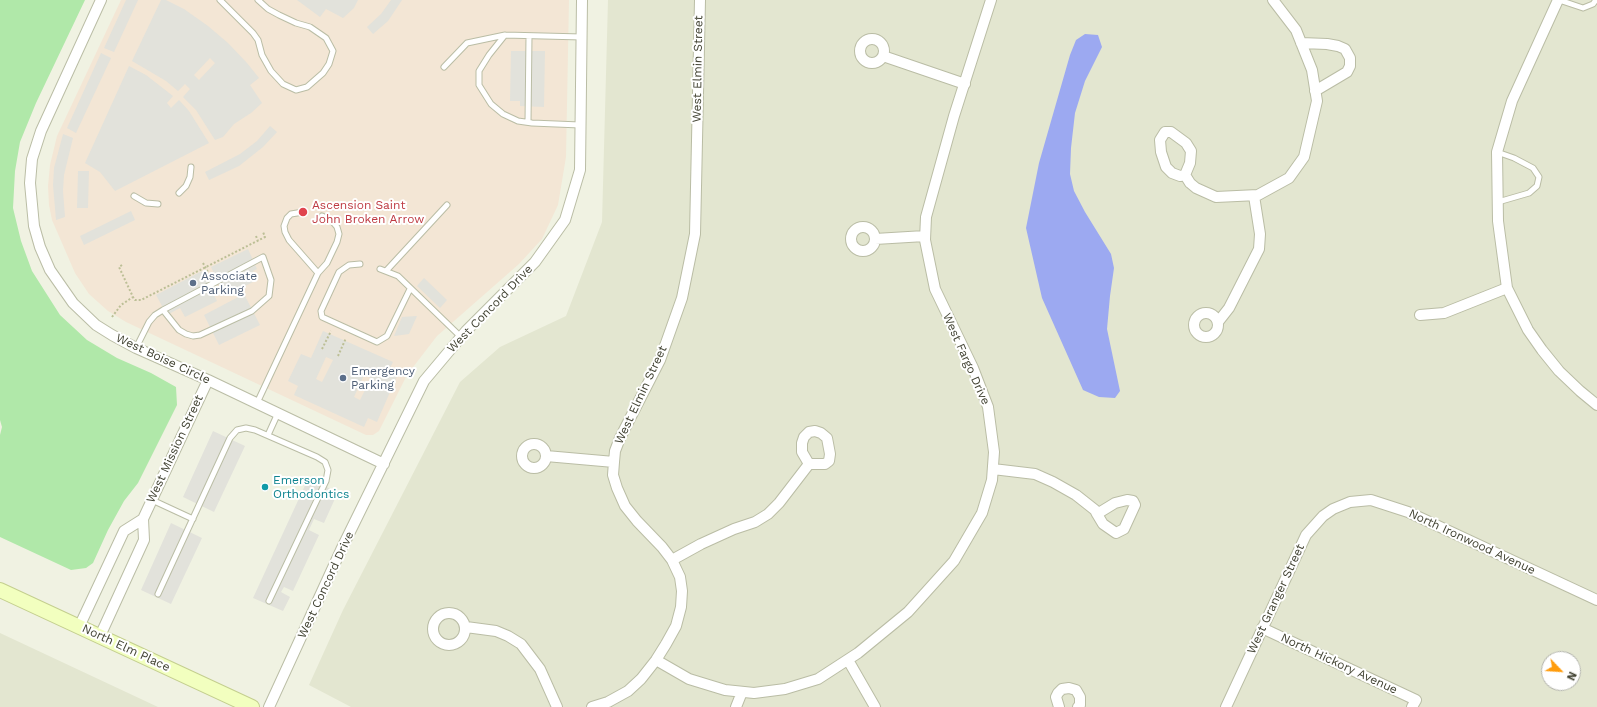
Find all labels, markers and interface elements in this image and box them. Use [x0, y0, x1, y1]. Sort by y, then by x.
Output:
street label: West Elmin Street [690, 15, 706, 123]
place label: Ascension Saint John Broken Arrow [312, 198, 424, 226]
marker: Ascension Saint John Broken Arrow [297, 206, 309, 218]
street label: West Concord Drive [444, 262, 536, 356]
place label: Associate Parking [201, 269, 257, 297]
marker: Associate Parking [188, 278, 198, 288]
street label: West Fargo Drive [939, 311, 993, 407]
street label: West Boise Circle [114, 331, 212, 387]
street label: West Elmin Street [612, 343, 670, 447]
place label: Emergency Parking [351, 364, 415, 392]
marker: Emergency Parking [338, 373, 348, 383]
street label: West Mission Street [144, 393, 206, 505]
place label: Emerson Orthodontics [273, 473, 349, 501]
marker: Emerson Orthodontics [260, 482, 270, 492]
street label: North Ironwood Avenue [1406, 506, 1538, 578]
street label: West Concord Drive [295, 529, 357, 641]
street label: West Granger Street [1244, 542, 1308, 656]
street label: North Elm Place [80, 621, 172, 675]
street label: North Hickory Avenue [1278, 631, 1400, 697]
north arrow [1541, 651, 1581, 691]
text: N [1564, 669, 1579, 682]

